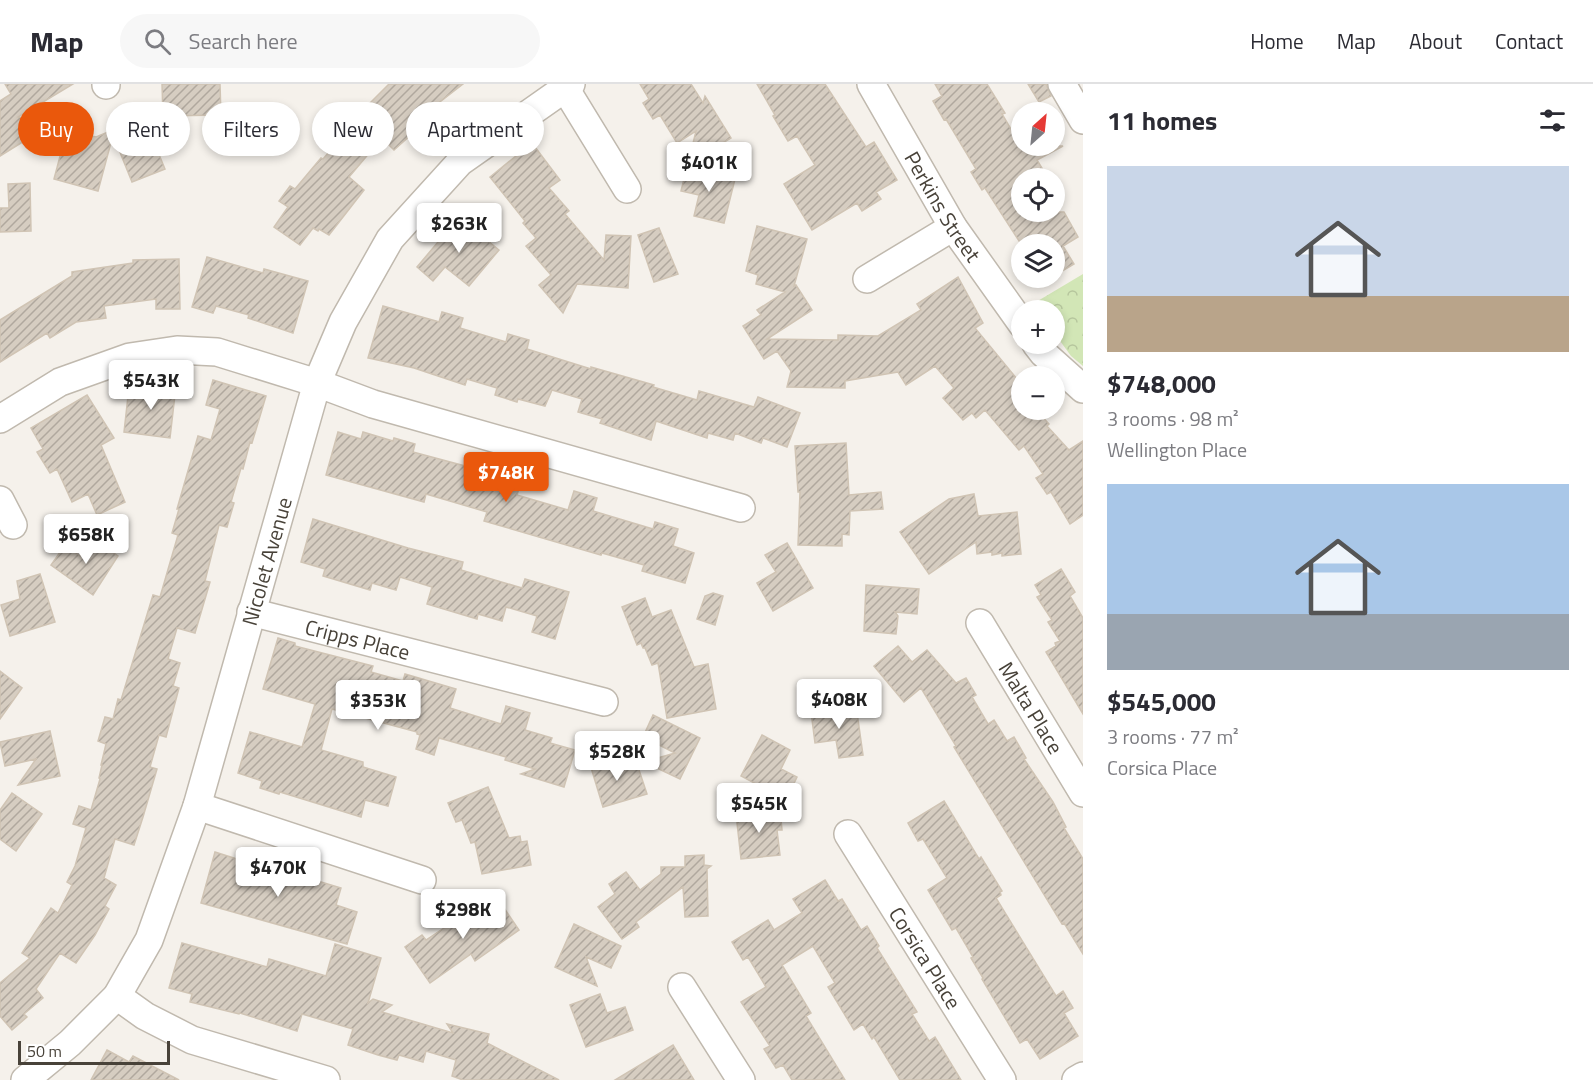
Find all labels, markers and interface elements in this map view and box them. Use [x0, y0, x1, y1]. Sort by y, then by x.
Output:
search box [120, 14, 540, 68]
text: Map [30, 20, 84, 63]
text: Search here [189, 24, 298, 58]
icon: search [141, 25, 174, 58]
text: Home [1250, 25, 1304, 57]
text: Map [1337, 25, 1376, 57]
text: About [1409, 25, 1462, 57]
text: Contact [1495, 25, 1563, 57]
text: 11 homes [1107, 101, 1217, 140]
chip: Buy [18, 102, 94, 156]
chip: Rent [106, 102, 190, 156]
chip: Filters [202, 102, 300, 156]
chip: New [312, 102, 394, 156]
chip: Apartment [406, 102, 544, 156]
north arrow [1011, 102, 1065, 156]
map controls [1011, 102, 1065, 420]
icon: filters [1536, 104, 1569, 137]
pin: $401K [667, 142, 751, 193]
street label: Perkins Street [897, 145, 989, 269]
text: $401K [681, 146, 737, 177]
button: locate [1011, 168, 1065, 222]
pin: $263K [417, 203, 501, 254]
icon: home [1284, 205, 1392, 313]
text: $263K [431, 207, 487, 238]
button: layers [1011, 234, 1065, 288]
button: + [1011, 300, 1065, 354]
pin: $543K [109, 360, 193, 411]
text: $543K [123, 364, 179, 395]
text: $748,000 [1107, 364, 1216, 403]
button: − [1011, 366, 1065, 420]
text: 3 rooms · 98 m² [1107, 403, 1239, 434]
text: Wellington Place [1107, 434, 1247, 465]
pin: $748K [464, 452, 548, 503]
text: $748K [478, 456, 534, 487]
street label: Nicolet Avenue [233, 493, 300, 629]
pin: $658K [44, 514, 128, 565]
text: $658K [58, 518, 114, 549]
icon: home [1284, 523, 1392, 631]
street label: Cripps Place [302, 610, 414, 668]
street label: Malta Place [991, 655, 1072, 760]
pin: $408K [797, 679, 881, 730]
pin: $353K [336, 680, 420, 731]
text: $545,000 [1107, 682, 1216, 721]
text: $408K [811, 683, 867, 714]
text: $353K [350, 684, 406, 715]
text: 3 rooms · 77 m² [1107, 721, 1239, 752]
pin: $528K [575, 731, 659, 782]
text: $528K [589, 735, 645, 766]
text: Corsica Place [1107, 752, 1217, 783]
pin: $545K [717, 783, 801, 834]
text: $545K [731, 787, 787, 818]
pin: $470K [236, 847, 320, 898]
text: $470K [250, 851, 306, 882]
pin: $298K [421, 889, 505, 940]
text: $298K [435, 893, 491, 924]
street label: Corsica Place [881, 900, 970, 1015]
scale bar [18, 1038, 170, 1066]
text: 50 m [27, 1039, 62, 1063]

